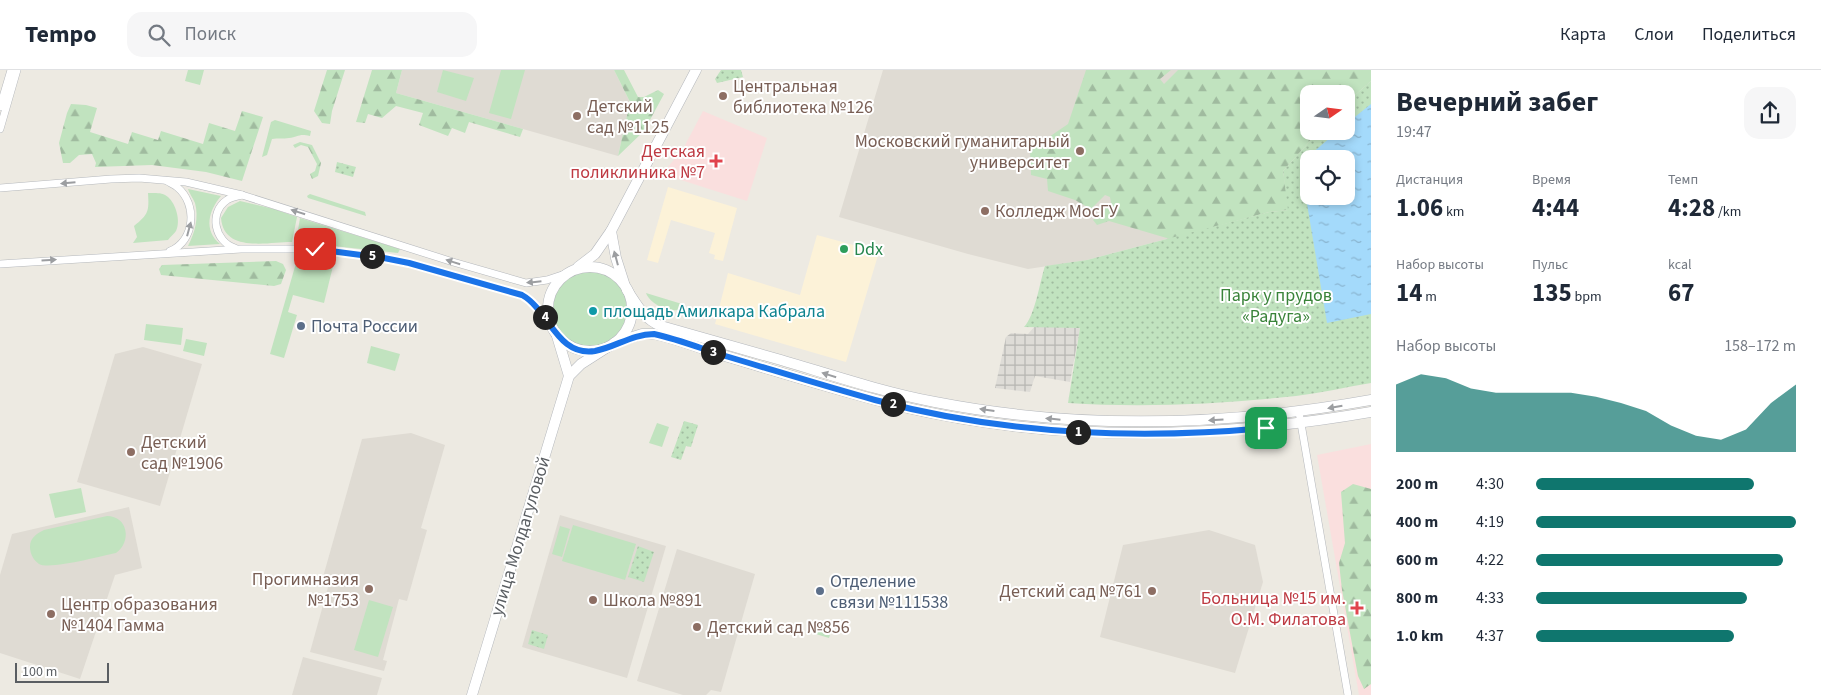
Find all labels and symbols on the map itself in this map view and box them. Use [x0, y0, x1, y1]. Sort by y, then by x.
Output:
place label: Центральная библиотека №126 [733, 74, 873, 120]
north arrow [1300, 85, 1355, 140]
marker: Центральная библиотека №126 [717, 90, 729, 102]
place label: Детский сад №1125 [587, 94, 669, 140]
marker: Детский сад №1125 [571, 110, 583, 122]
place label: Московский гуманитарный университет [855, 129, 1070, 175]
place label: Детская поликлиника №7 [570, 139, 705, 185]
marker: Московский гуманитарный университет [1074, 145, 1086, 157]
marker: Детская поликлиника №7 [709, 154, 723, 168]
one-way arrow [60, 179, 76, 187]
place label: Колледж МосГУ [995, 199, 1119, 224]
marker: Колледж МосГУ [979, 205, 991, 217]
one-way arrow [291, 208, 306, 216]
one-way arrow [185, 222, 193, 237]
pin [294, 228, 336, 270]
place label: Ddx [854, 237, 883, 262]
marker: Ddx [838, 243, 850, 255]
pin: 5 [360, 244, 384, 268]
one-way arrow [612, 251, 620, 266]
one-way arrow [41, 256, 57, 264]
one-way arrow [445, 257, 460, 265]
one-way arrow [526, 278, 542, 286]
park label: Парк у прудов «Радуга» [1220, 283, 1332, 329]
place label: площадь Амилкара Кабрала [603, 299, 825, 324]
pin: 4 [532, 304, 558, 330]
marker: площадь Амилкара Кабрала [587, 305, 599, 317]
place label: Почта России [311, 314, 418, 339]
marker: Почта России [295, 320, 307, 332]
pin: 3 [700, 340, 726, 364]
one-way arrow [821, 370, 836, 378]
pin: 2 [880, 392, 906, 416]
one-way arrow [1327, 403, 1343, 411]
one-way arrow [979, 406, 995, 414]
pin [1245, 407, 1287, 449]
one-way arrow [1045, 415, 1061, 423]
one-way arrow [1208, 417, 1224, 425]
pin: 1 [1066, 420, 1090, 444]
place label: Детский сад №1906 [141, 430, 223, 476]
marker: Детский сад №1906 [125, 446, 137, 458]
street label: улица Молдагуловой [484, 453, 557, 619]
place label: Прогимназия №1753 [252, 567, 359, 613]
place label: Отделение связи №111538 [830, 569, 948, 615]
place label: Детский сад №761 [999, 579, 1142, 604]
marker: Прогимназия №1753 [363, 583, 375, 595]
marker: Отделение связи №111538 [814, 585, 826, 597]
marker: Детский сад №761 [1146, 585, 1158, 597]
place label: Больница №15 им. О.М. Филатова [1201, 586, 1346, 632]
place label: Школа №891 [603, 588, 702, 613]
place label: Центр образования №1404 Гамма [61, 592, 218, 638]
marker: Школа №891 [587, 594, 599, 606]
marker: Больница №15 им. О.М. Филатова [1350, 601, 1364, 615]
marker: Центр образования №1404 Гамма [45, 608, 57, 620]
place label: Детский сад №856 [707, 615, 850, 640]
marker: Детский сад №856 [691, 621, 703, 633]
scale bar [15, 660, 109, 683]

